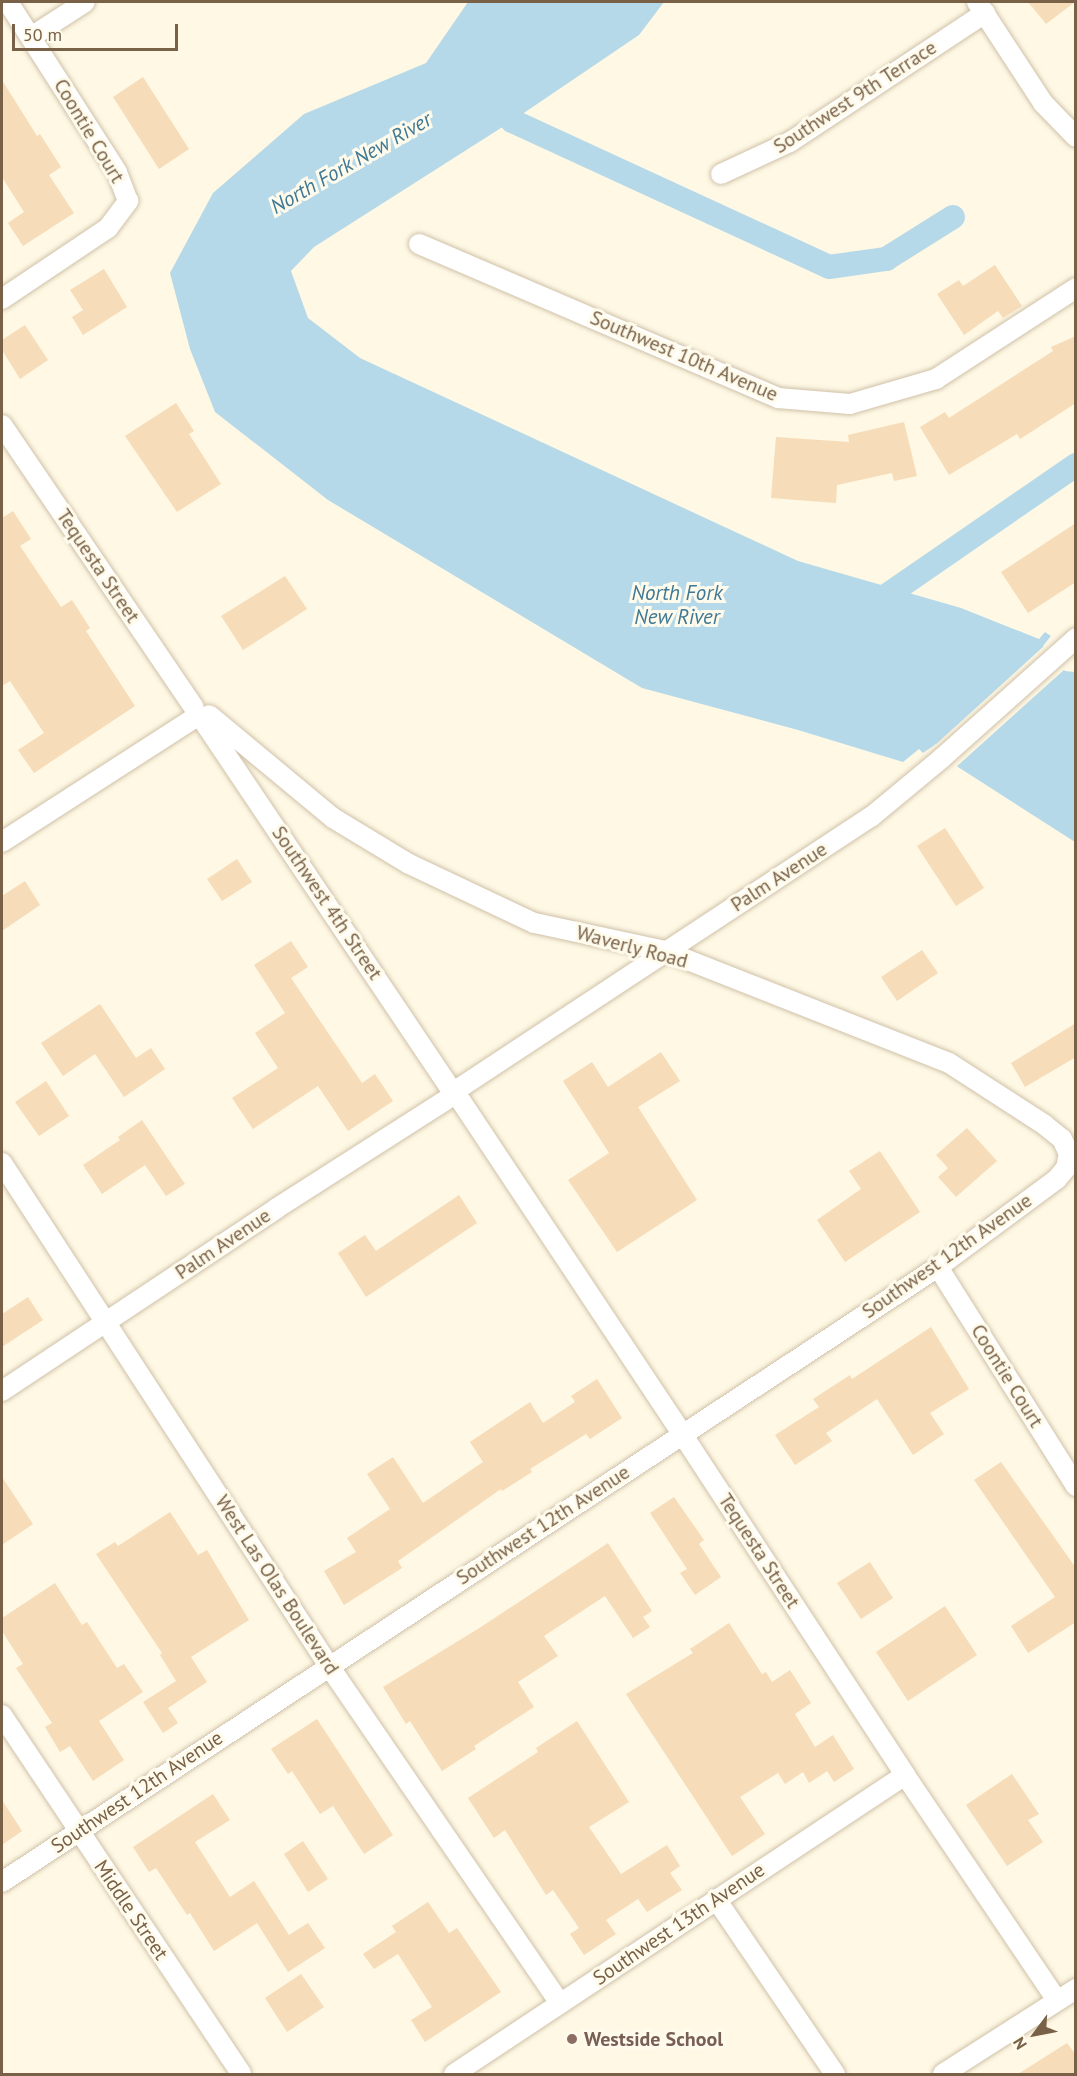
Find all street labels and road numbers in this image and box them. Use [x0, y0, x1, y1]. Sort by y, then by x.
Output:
street label: Southwest 9th Terrace [769, 35, 941, 159]
street label: Coontie Court [49, 75, 129, 187]
street label: Southwest 10th Avenue [586, 305, 782, 407]
street label: Tequesta Street [51, 505, 145, 627]
street label: Southwest 4th Street [267, 822, 387, 984]
street label: Palm Avenue [726, 837, 832, 917]
street label: Waverly Road [573, 921, 691, 973]
street label: Southwest 12th Avenue [857, 1188, 1037, 1324]
street label: Palm Avenue [171, 1203, 275, 1285]
street label: Coontie Court [966, 1320, 1048, 1432]
street label: Southwest 12th Avenue [452, 1460, 634, 1590]
street label: Tequesta Street [713, 1489, 805, 1613]
street label: West Las Olas Boulevard [210, 1491, 344, 1679]
street label: Southwest 12th Avenue [46, 1725, 228, 1859]
street label: Middle Street [89, 1856, 173, 1964]
street label: Southwest 13th Avenue [588, 1857, 770, 1991]

